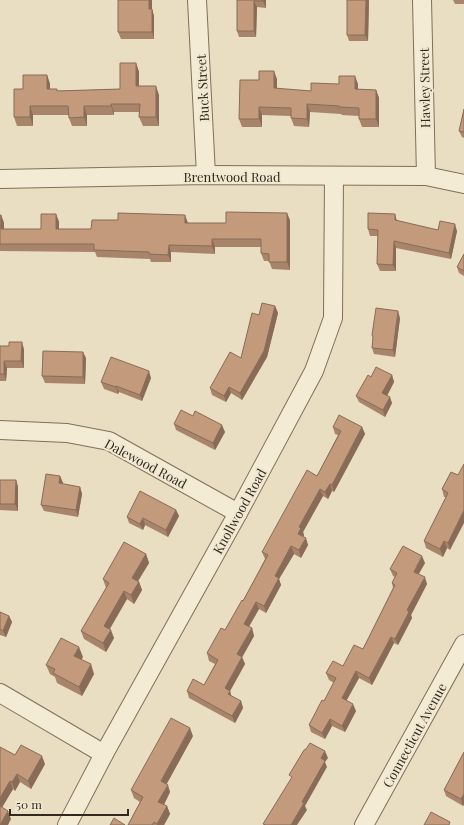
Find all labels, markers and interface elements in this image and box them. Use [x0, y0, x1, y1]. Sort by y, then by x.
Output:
street label: Hawley Street [415, 47, 433, 128]
street label: Buck Street [192, 54, 212, 122]
street label: Brentwood Road [183, 168, 281, 185]
street label: Dalewood Road [102, 434, 190, 492]
street label: Knollwood Road [208, 465, 270, 557]
street label: Connecticut Avenue [378, 679, 450, 790]
scale bar [10, 791, 128, 817]
text: 50 m [16, 796, 42, 812]

